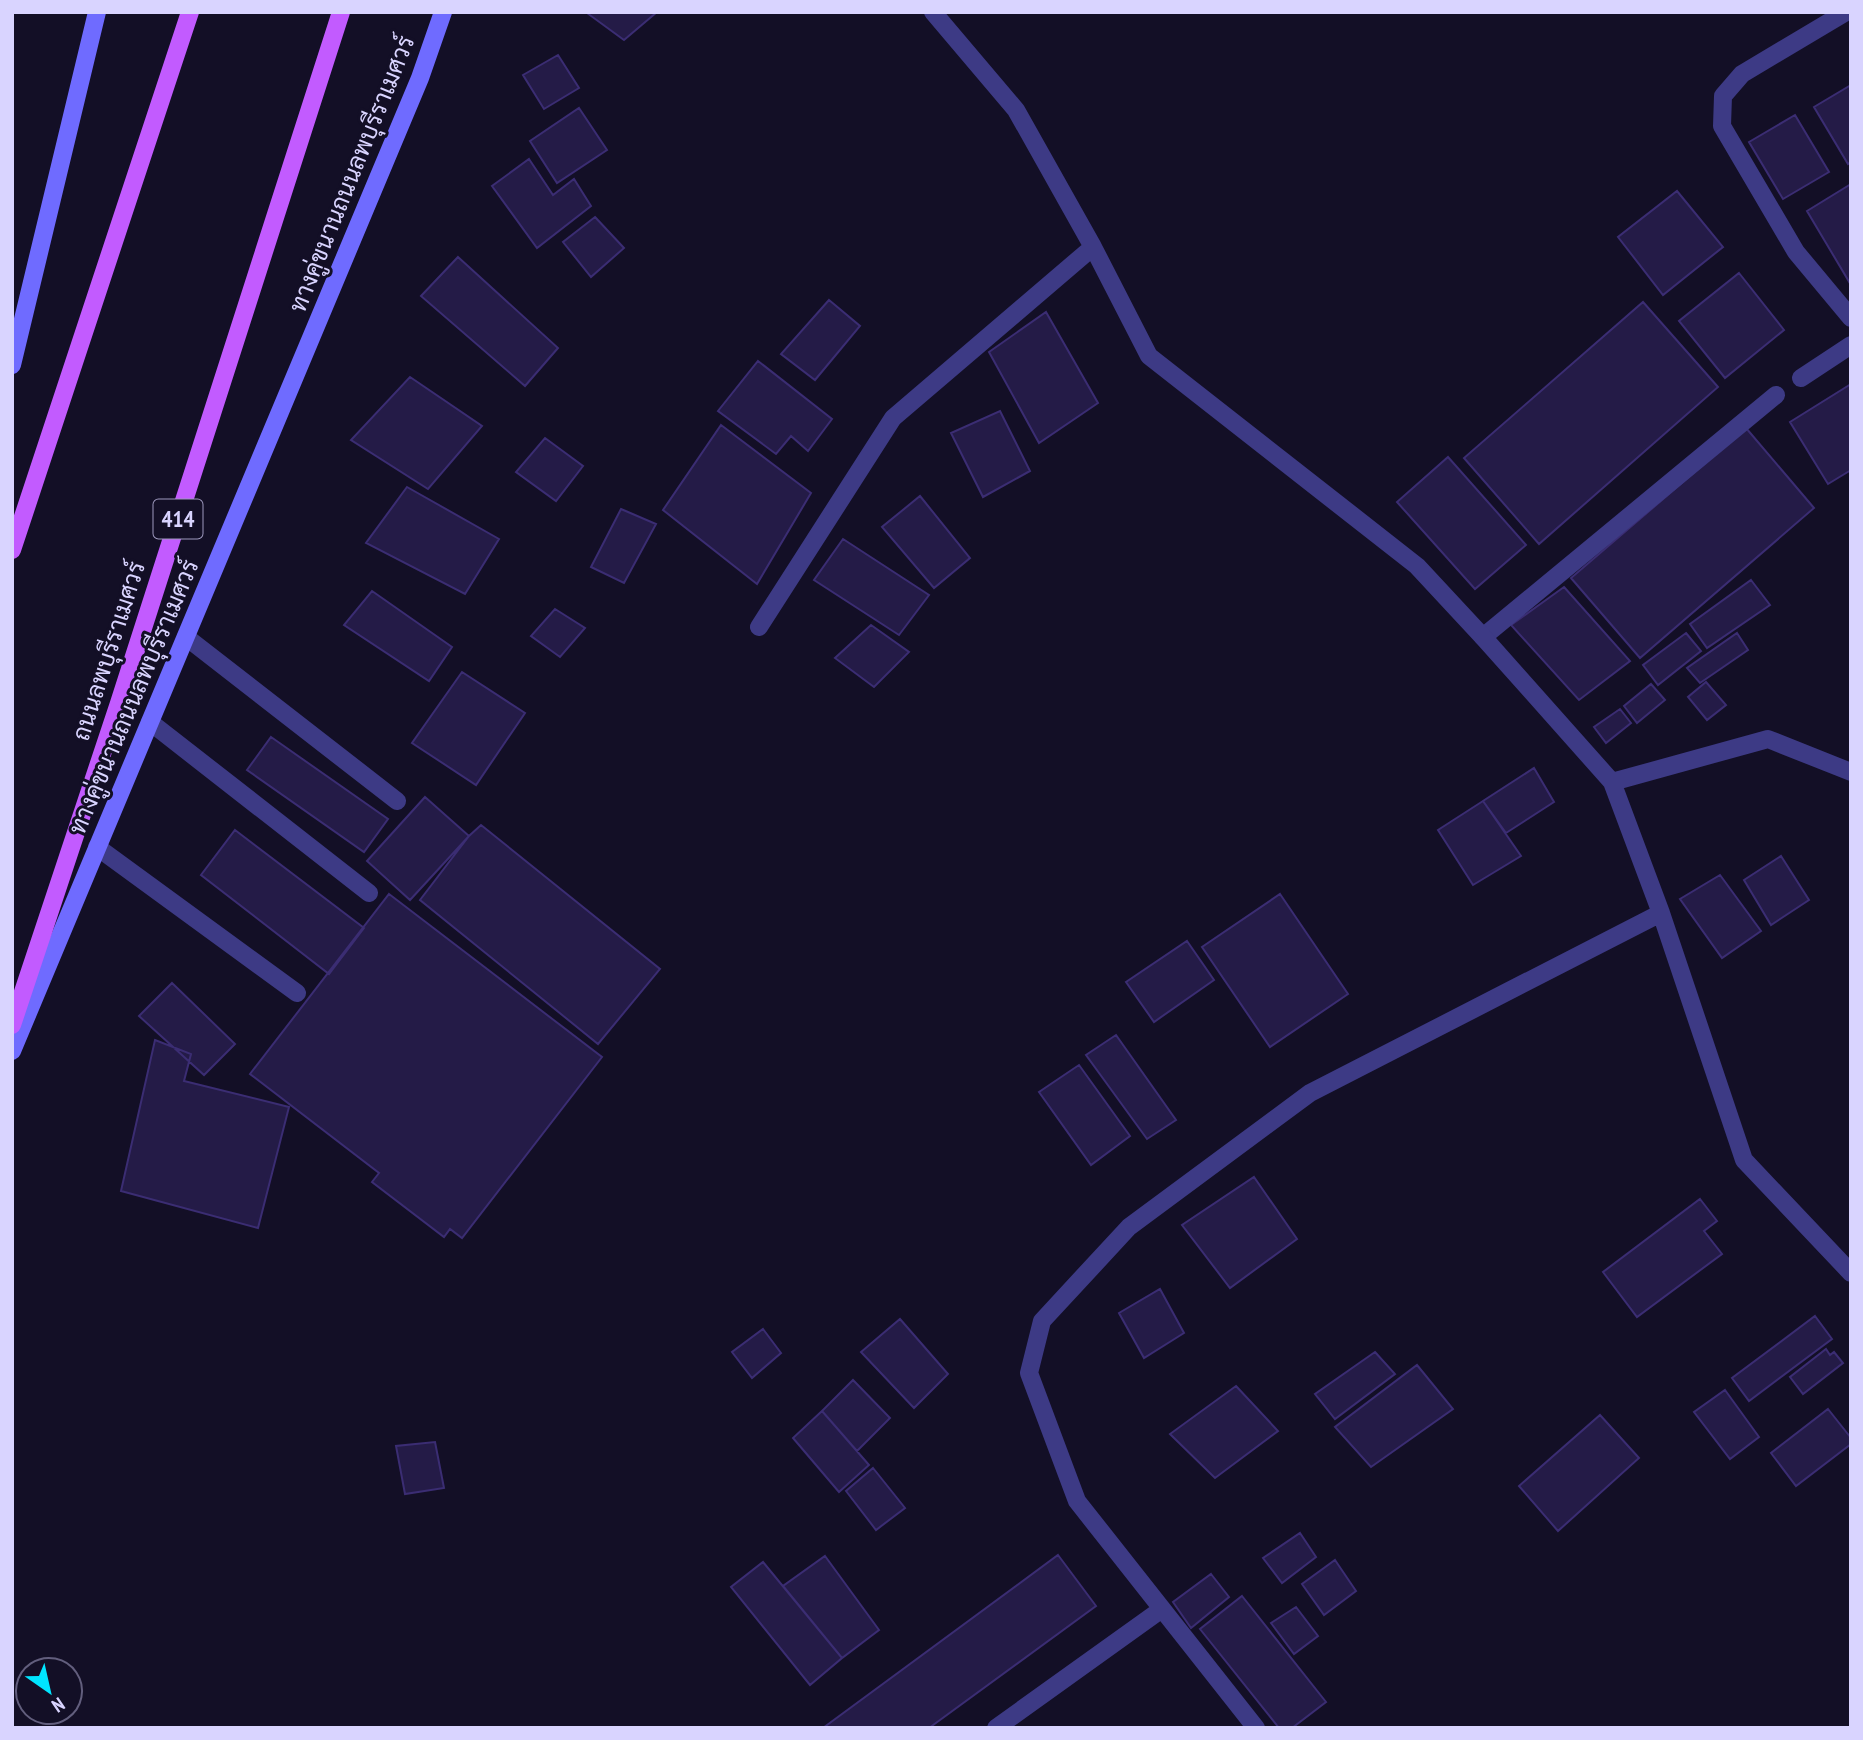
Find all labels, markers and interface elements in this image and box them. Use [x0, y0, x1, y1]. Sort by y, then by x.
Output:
street label: ทางคู่ขนานถนนลพบุรีราเมศวร์ [282, 31, 423, 318]
road number: 414 [154, 499, 202, 538]
street label: ทางคู่ขนานถนนลพบุรีราเมศวร์ [61, 555, 207, 840]
street label: ถนนลพบุรีราเมศวร์ [65, 557, 153, 745]
north arrow [14, 1656, 84, 1726]
text: N [48, 1692, 69, 1718]

